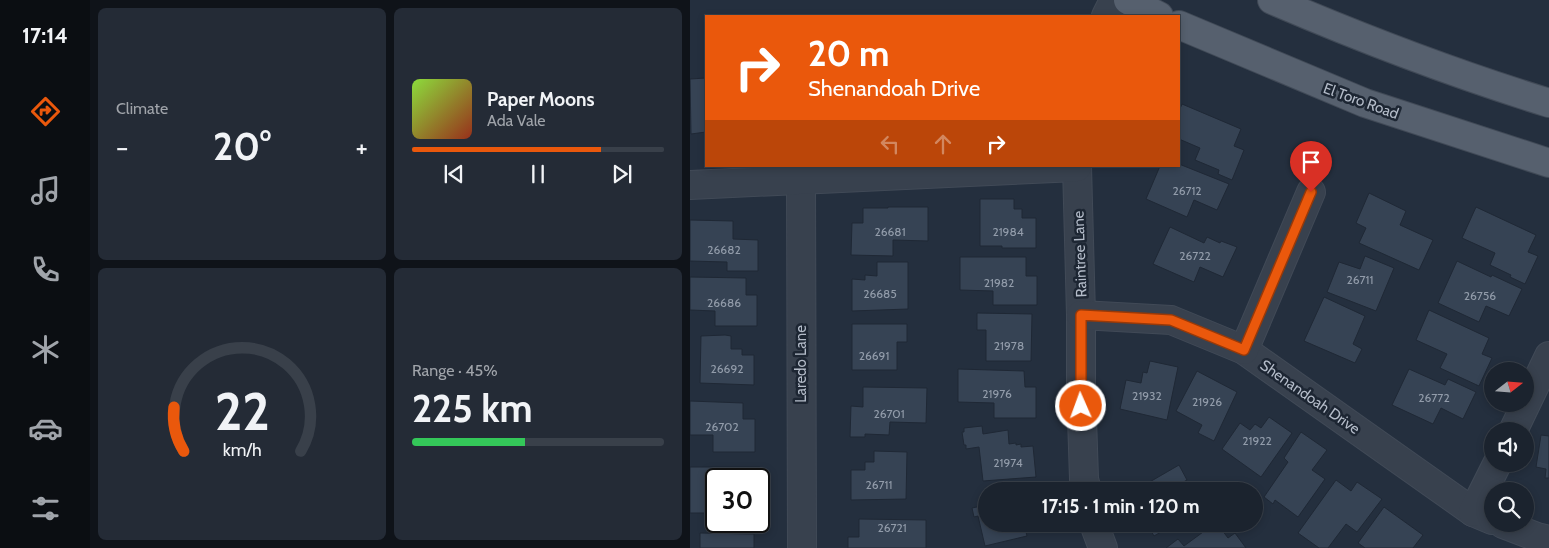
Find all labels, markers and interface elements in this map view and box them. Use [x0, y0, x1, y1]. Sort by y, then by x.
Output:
text: 17:14 [22, 22, 68, 49]
text: 20 m [808, 32, 890, 75]
icon: right [725, 35, 790, 100]
text: Shenandoah Drive [808, 75, 980, 102]
street label: El Toro Road [1321, 79, 1401, 123]
text: Paper Moons [487, 88, 595, 111]
icon: directions [28, 94, 63, 129]
text: Climate [116, 99, 168, 118]
text: Ada Vale [487, 111, 546, 130]
text: 20° [213, 123, 271, 170]
text: − [116, 130, 128, 164]
text: + [356, 130, 368, 164]
icon: left [876, 130, 904, 158]
icon: ahead [929, 130, 957, 158]
icon: right [982, 130, 1010, 158]
pin [1290, 141, 1332, 192]
icon: arrive [1297, 148, 1325, 176]
icon: previous [440, 160, 468, 188]
icon: pause [524, 160, 552, 188]
icon: next [608, 160, 636, 188]
icon: music [28, 173, 63, 208]
house number: 26712 [1172, 183, 1202, 198]
street label: Raintree Lane [1069, 210, 1091, 298]
house number: 26681 [874, 224, 906, 239]
house number: 21984 [992, 224, 1024, 239]
house number: 26682 [707, 242, 741, 257]
house number: 26722 [1179, 248, 1211, 263]
icon: phone [28, 252, 63, 287]
house number: 26711 [1347, 272, 1373, 287]
house number: 21982 [984, 275, 1014, 290]
house number: 26685 [863, 286, 897, 301]
house number: 26756 [1464, 288, 1496, 303]
house number: 26686 [707, 295, 741, 310]
street label: Laredo Lane [792, 325, 810, 403]
icon: climate [28, 332, 63, 367]
house number: 21978 [994, 338, 1024, 353]
house number: 26691 [859, 348, 889, 363]
street label: Shenandoah Drive [1257, 356, 1363, 438]
text: Range · 45% [412, 361, 498, 380]
house number: 26692 [710, 361, 744, 376]
north arrow [1484, 362, 1534, 412]
map controls [1484, 362, 1534, 532]
position arrow [1054, 379, 1106, 431]
text: 22 [214, 380, 270, 443]
text: 225 km [412, 385, 533, 432]
house number: 21976 [982, 386, 1012, 401]
house number: 21932 [1132, 388, 1162, 403]
house number: 26772 [1418, 390, 1450, 405]
house number: 21926 [1192, 394, 1222, 409]
house number: 26701 [873, 406, 905, 421]
icon: car [28, 411, 63, 446]
house number: 26702 [705, 419, 739, 434]
button: sound [1484, 422, 1534, 472]
house number: 21922 [1242, 433, 1272, 448]
text: km/h [222, 439, 262, 460]
house number: 21974 [993, 455, 1023, 470]
speed limit sign: 30 [705, 468, 770, 533]
house number: 26711 [866, 477, 892, 492]
button: search [1484, 482, 1534, 532]
icon: filters [28, 491, 63, 526]
text: 17:15 · 1 min · 120 m [1041, 495, 1200, 518]
house number: 26721 [877, 520, 907, 535]

